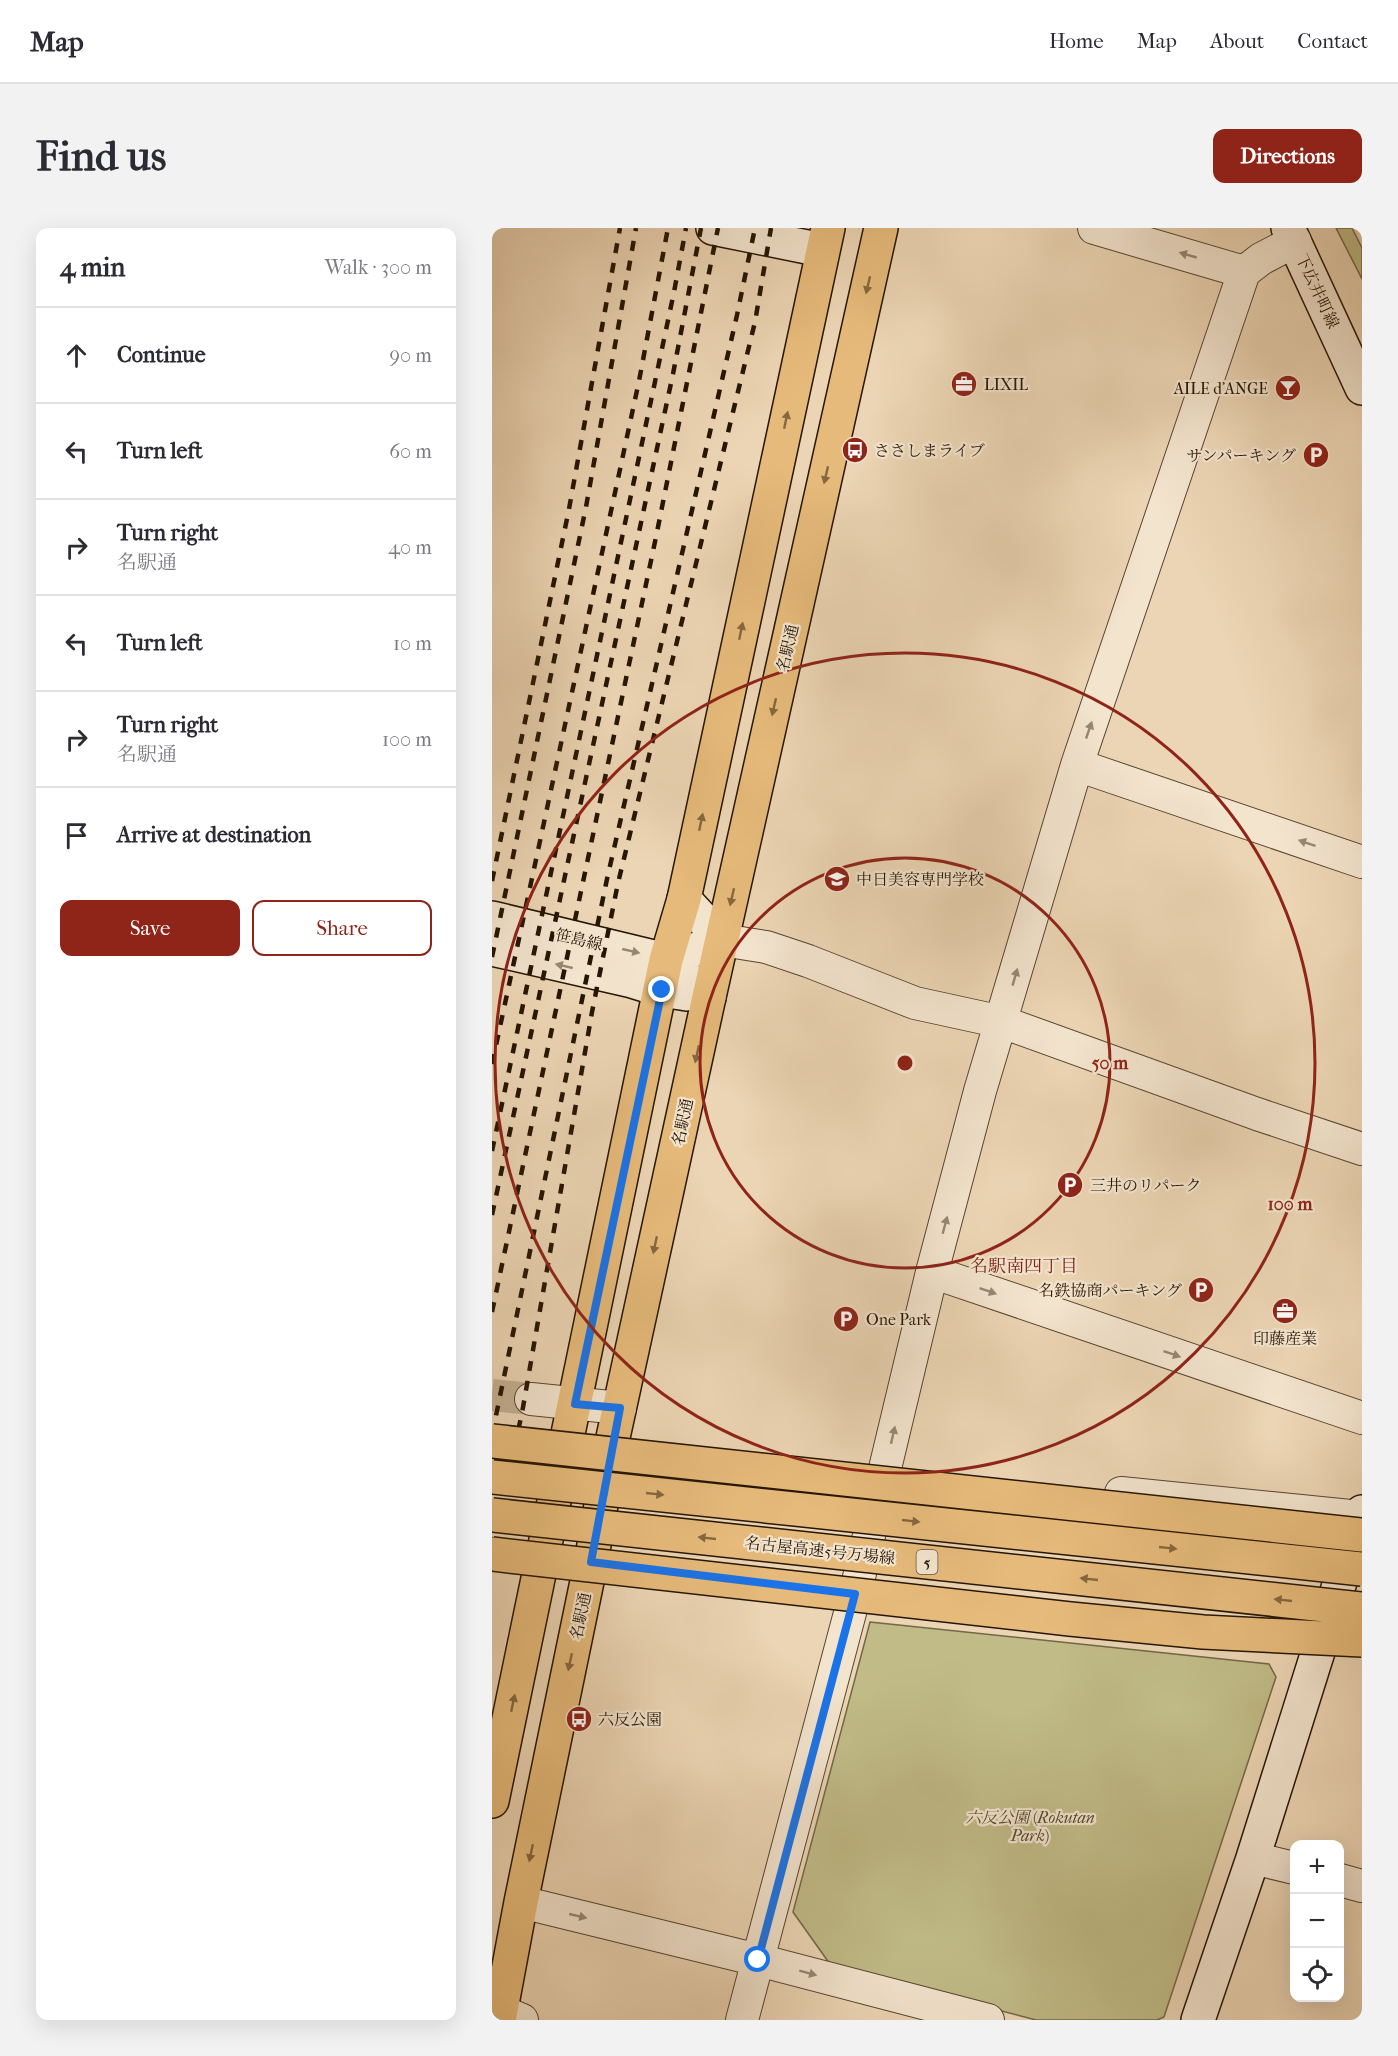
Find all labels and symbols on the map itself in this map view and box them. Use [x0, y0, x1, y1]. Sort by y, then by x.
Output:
one-way arrow [1178, 250, 1197, 260]
street label: 下広井町線 [1292, 251, 1343, 331]
one-way arrow [863, 276, 873, 294]
office icon: LIXIL [949, 369, 979, 399]
bar icon: AILE d'ANGE [1273, 373, 1303, 403]
place label: LIXIL [984, 375, 1029, 394]
place label: AILE d'ANGE [1173, 379, 1268, 398]
one-way arrow [782, 410, 791, 429]
bus stop icon: ささしまライブ [840, 435, 870, 465]
parking icon: サンパーキング [1301, 440, 1331, 470]
place label: ささしまライブ [874, 441, 985, 460]
place label: サンパーキング [1186, 446, 1296, 465]
one-way arrow [820, 466, 830, 485]
one-way arrow [737, 621, 746, 640]
street label: 名駅通 [773, 623, 802, 674]
one-way arrow [769, 697, 778, 716]
one-way arrow [1085, 721, 1095, 739]
one-way arrow [696, 812, 706, 831]
one-way arrow [1298, 838, 1316, 847]
school or university icon: 中日美容専門学校 [822, 864, 852, 894]
place label: 中日美容専門学校 [856, 870, 984, 889]
one-way arrow [726, 888, 736, 906]
street label: 笹島線 [553, 925, 604, 954]
one-way arrow [621, 947, 640, 957]
one-way arrow [555, 960, 573, 970]
one-way arrow [1011, 968, 1020, 986]
route end [648, 976, 674, 1002]
one-way arrow [692, 1045, 701, 1064]
centre of rings [895, 1053, 915, 1073]
text: 50 m [1092, 1053, 1129, 1074]
street label: 名駅通 [668, 1097, 697, 1148]
parking icon: 三井のリパーク [1055, 1170, 1085, 1200]
place label: 三井のリパーク [1090, 1176, 1202, 1195]
text: 100 m [1267, 1194, 1314, 1215]
one-way arrow [941, 1216, 950, 1234]
one-way arrow [650, 1236, 660, 1254]
district label: 名駅南四丁目 [970, 1256, 1078, 1277]
parking icon: 名鉄協商パーキング [1186, 1275, 1216, 1305]
place label: 名鉄協商パーキング [1038, 1281, 1182, 1300]
one-way arrow [979, 1286, 997, 1296]
office icon: 印藤産業 [1270, 1296, 1300, 1326]
parking icon: One Park [831, 1304, 861, 1334]
place label: One Park [866, 1310, 932, 1329]
place label: 印藤産業 [1253, 1329, 1317, 1348]
one-way arrow [1163, 1349, 1181, 1359]
one-way arrow [889, 1425, 899, 1444]
one-way arrow [645, 1489, 664, 1499]
one-way arrow [902, 1517, 921, 1526]
one-way arrow [698, 1533, 717, 1543]
street label: 名古屋高速5号万場線 [744, 1533, 896, 1568]
one-way arrow [1158, 1543, 1177, 1553]
road number: 5 [916, 1550, 938, 1574]
one-way arrow [1079, 1575, 1098, 1584]
street label: 名駅通 [566, 1591, 595, 1642]
one-way arrow [1273, 1595, 1292, 1605]
one-way arrow [565, 1653, 574, 1672]
one-way arrow [508, 1694, 518, 1712]
bus stop icon: 六反公園 [564, 1704, 594, 1734]
place label: 六反公園 [598, 1710, 662, 1729]
park label: 六反公園 (Rokutan Park) [965, 1808, 1095, 1845]
one-way arrow [526, 1844, 535, 1863]
one-way arrow [568, 1912, 587, 1921]
route start [744, 1946, 770, 1972]
one-way arrow [799, 1968, 817, 1978]

